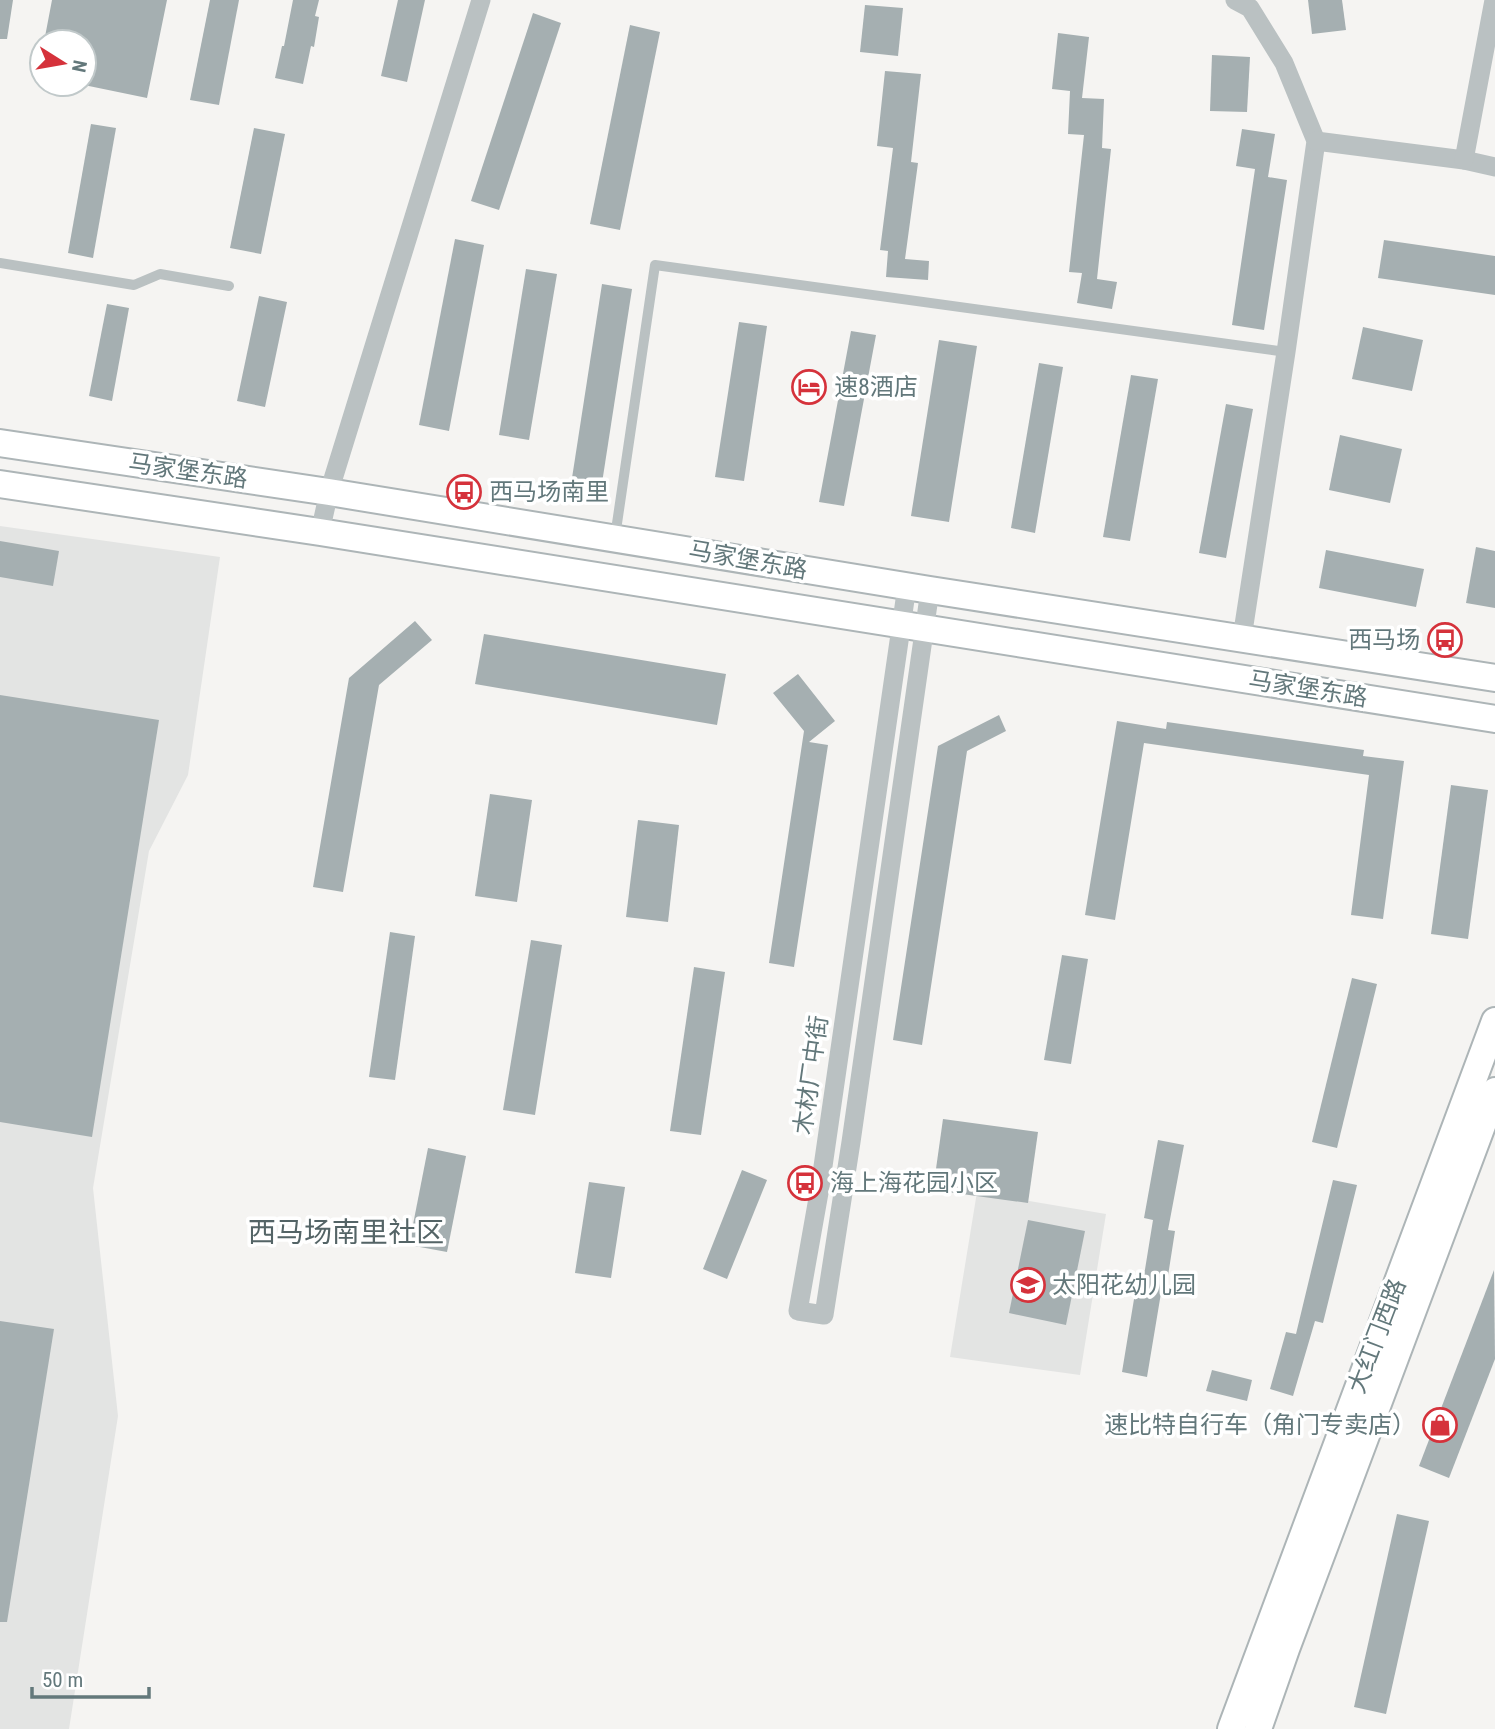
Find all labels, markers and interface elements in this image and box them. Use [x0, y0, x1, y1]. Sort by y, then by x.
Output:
north arrow [28, 28, 98, 98]
text: N [67, 58, 92, 74]
hotel icon: 速8酒店 [790, 368, 828, 406]
place label: 速8酒店 [834, 373, 918, 401]
street label: 马家堡东路 [127, 449, 249, 493]
bus stop icon: 西马场南里 [445, 473, 483, 511]
place label: 西马场南里 [489, 478, 609, 506]
street label: 马家堡东路 [686, 536, 810, 584]
bus stop icon: 西马场 [1426, 621, 1464, 659]
place label: 西马场 [1348, 626, 1420, 654]
street label: 马家堡东路 [1247, 666, 1369, 712]
street label: 木材厂中街 [789, 1014, 833, 1136]
bus stop icon: 海上海花园小区 [786, 1164, 824, 1202]
place label: 海上海花园小区 [830, 1169, 998, 1197]
district label: 西马场南里社区 [248, 1216, 444, 1249]
school or university icon: 太阳花幼儿园 [1009, 1266, 1047, 1304]
place label: 太阳花幼儿园 [1052, 1271, 1196, 1299]
street label: 大红门西路 [1342, 1275, 1412, 1397]
shop icon: 速比特自行车（角门专卖店） [1421, 1406, 1459, 1444]
place label: 速比特自行车（角门专卖店） [1104, 1411, 1416, 1439]
scale bar [32, 1656, 149, 1700]
text: 50 m [42, 1668, 83, 1692]

